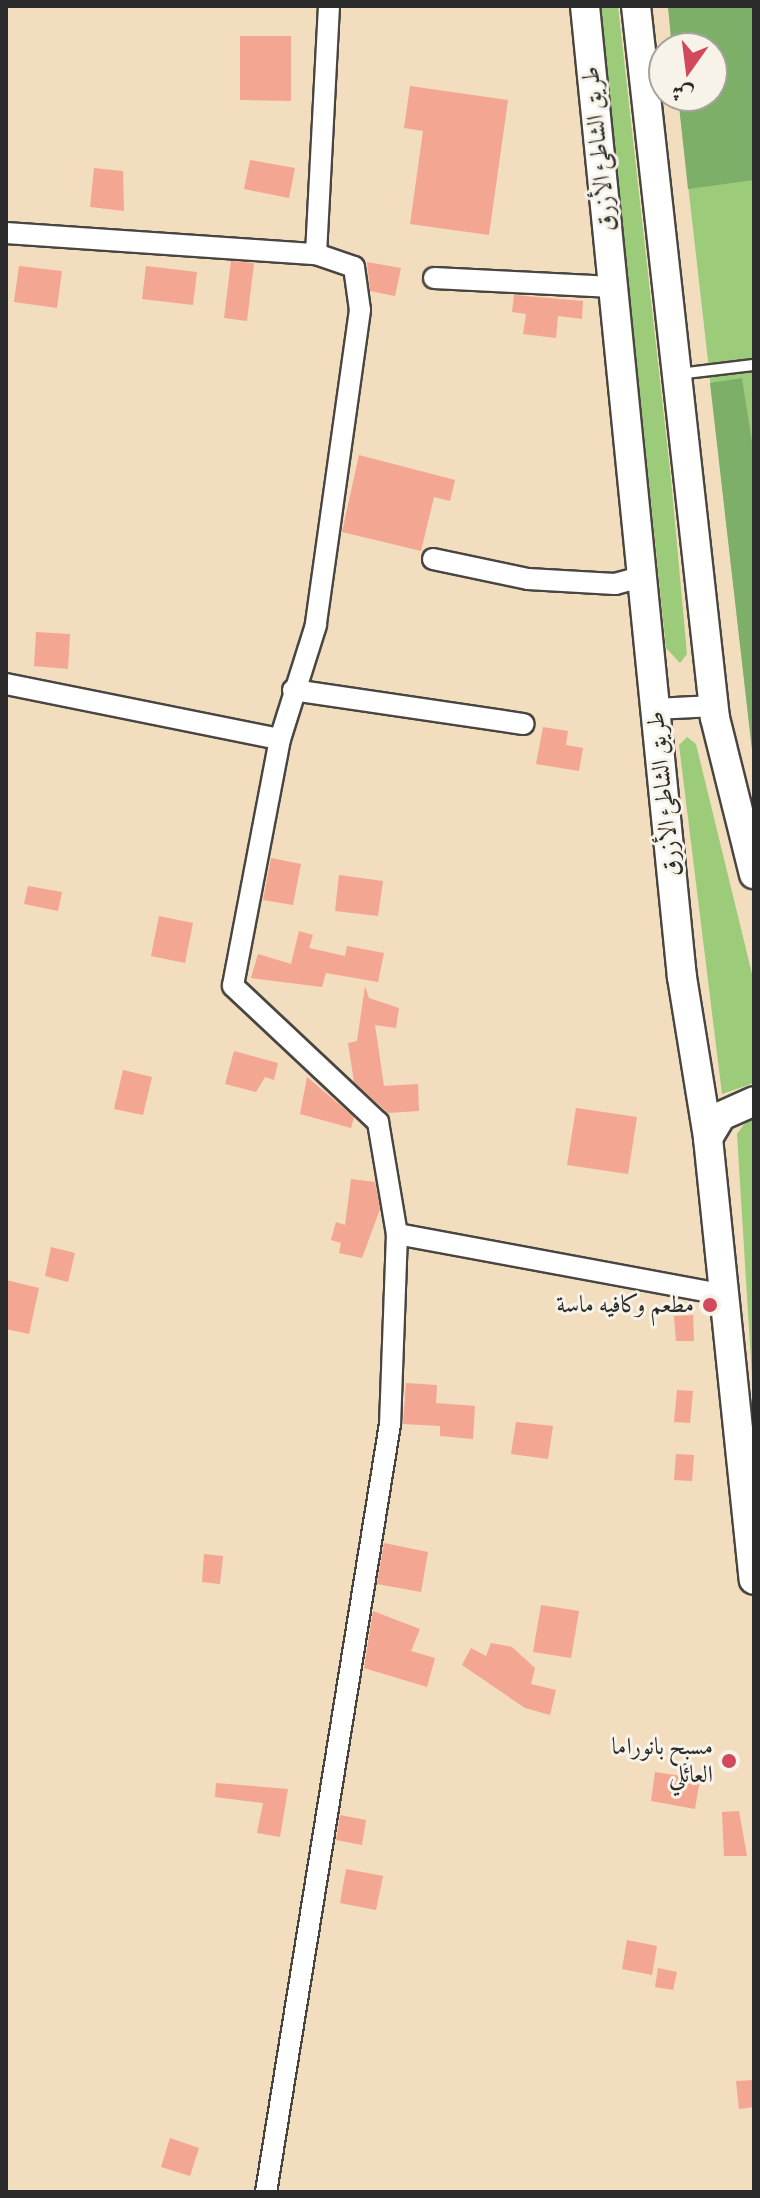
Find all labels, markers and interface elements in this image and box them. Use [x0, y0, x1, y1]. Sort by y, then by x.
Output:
north arrow [648, 32, 728, 112]
street label: طريق الشاطئ الأزرق [576, 65, 622, 233]
text: ش [668, 76, 697, 111]
street label: طريق الشاطئ الأزرق [641, 710, 687, 878]
place label: مطعم وكافيه ماسة [556, 1291, 694, 1319]
marker: مطعم وكافيه ماسة [701, 1296, 719, 1314]
place label: مسبح بانوراما العائلي [612, 1733, 713, 1789]
marker: مسبح بانوراما العائلي [720, 1752, 738, 1770]

